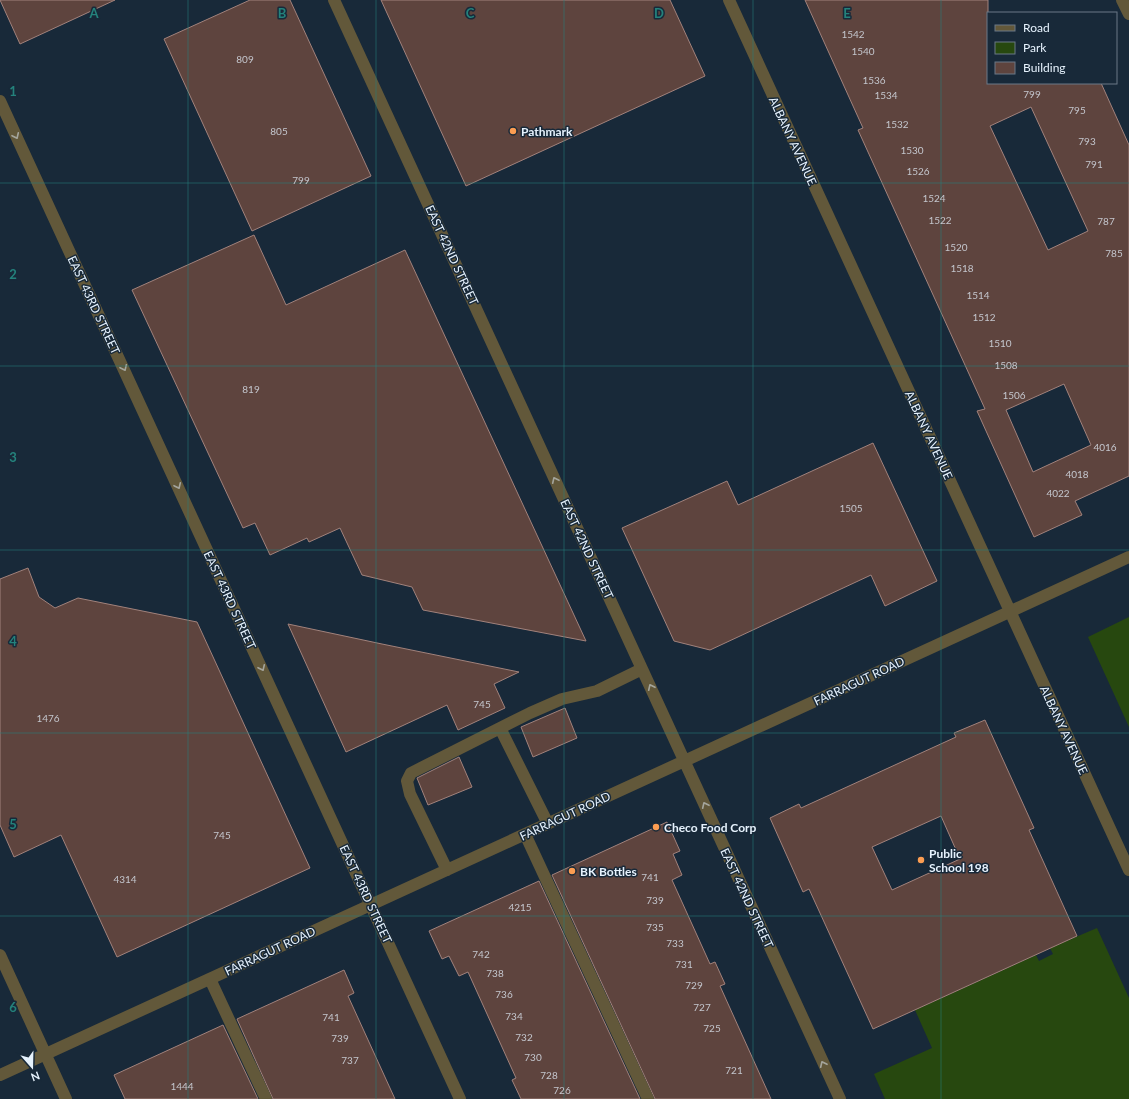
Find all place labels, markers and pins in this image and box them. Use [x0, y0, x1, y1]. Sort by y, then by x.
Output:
place label: Pathmark [521, 124, 573, 139]
marker: Pathmark [508, 126, 518, 136]
place label: Checo Food Corp [664, 820, 757, 835]
marker: Checo Food Corp [651, 822, 661, 832]
place label: Public School 198 [929, 846, 989, 875]
marker: Public School 198 [916, 855, 926, 865]
place label: BK Bottles [580, 864, 637, 879]
marker: BK Bottles [567, 866, 577, 876]

